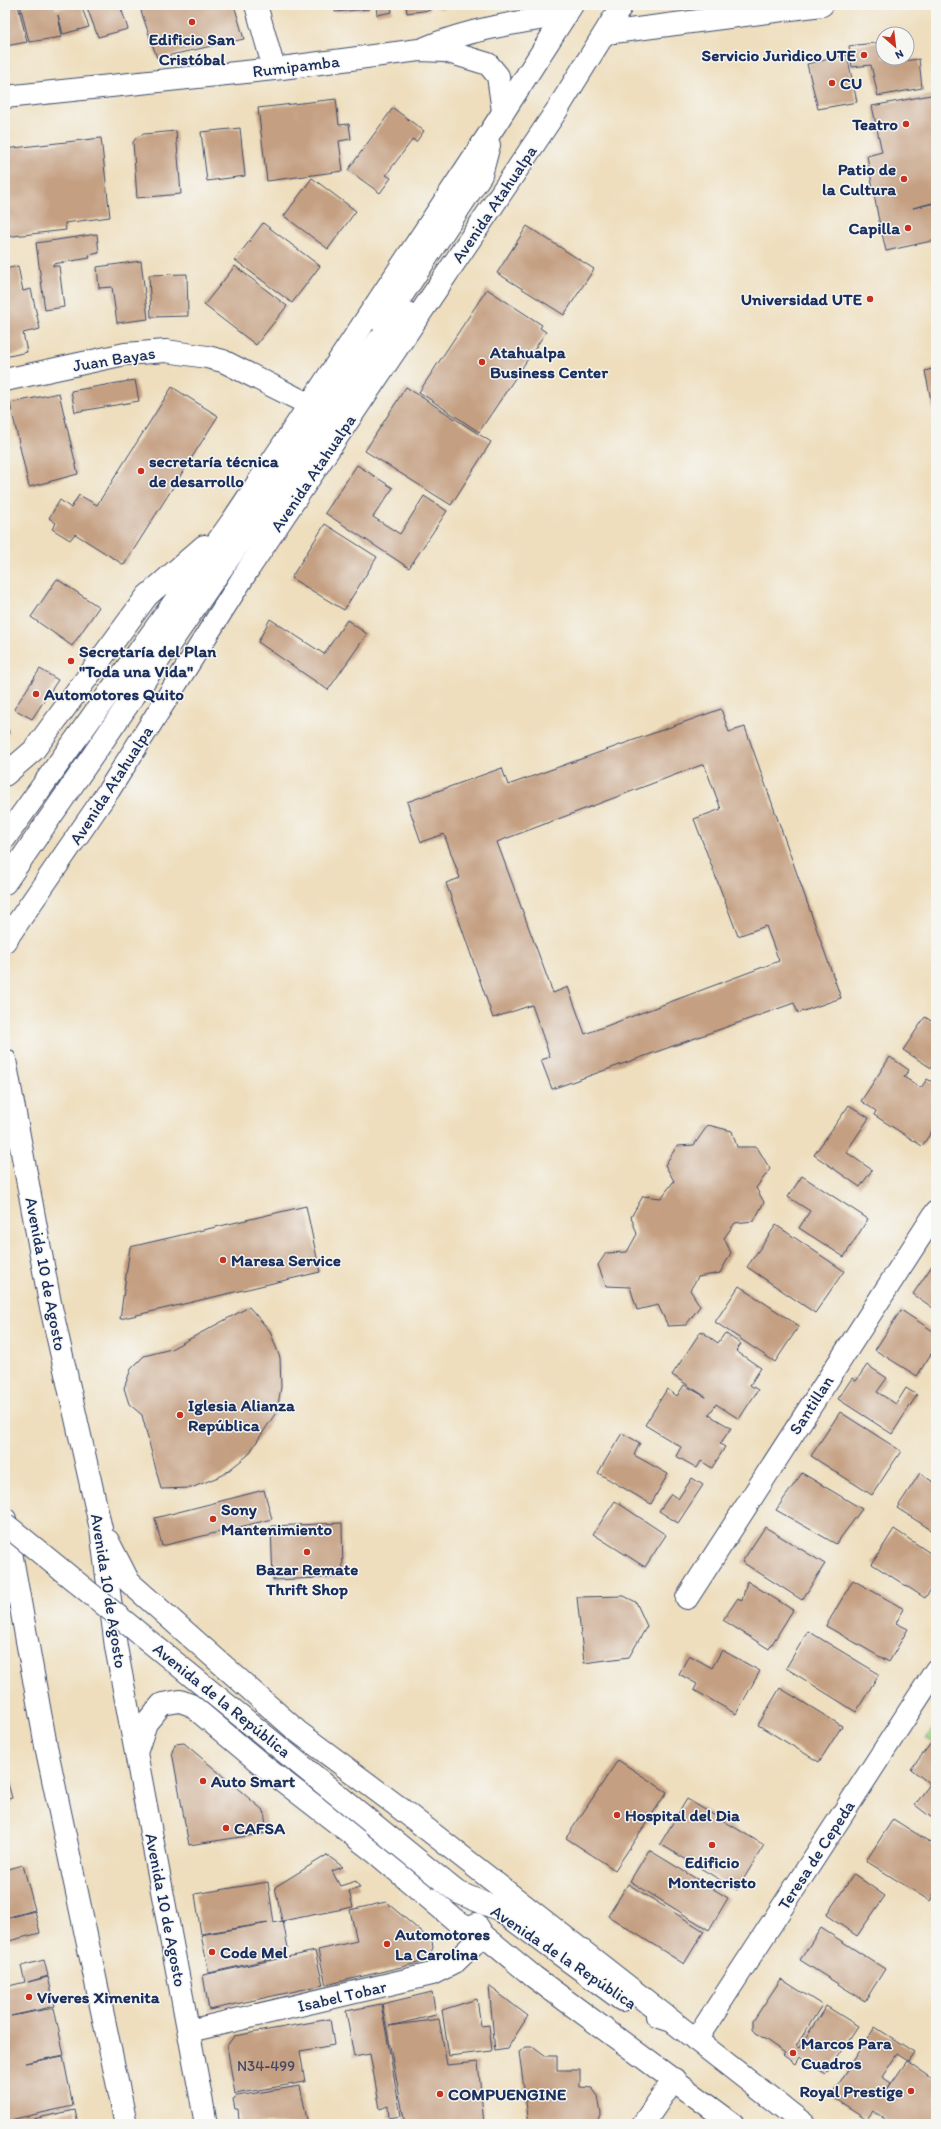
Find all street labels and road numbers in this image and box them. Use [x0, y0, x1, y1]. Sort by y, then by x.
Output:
street label: Rumipamba [251, 51, 341, 81]
street label: Avenida Atahualpa [447, 141, 541, 267]
street label: Juan Bayas [71, 343, 157, 375]
street label: Avenida Atahualpa [266, 410, 360, 536]
street label: Avenida Atahualpa [65, 722, 157, 848]
street label: Avenida 10 de Agosto [21, 1195, 71, 1353]
street label: Santillan [785, 1372, 837, 1438]
street label: Avenida 10 de Agosto [87, 1512, 131, 1670]
street label: Avenida de la República [149, 1638, 295, 1762]
street label: Teresa de Cepeda [773, 1796, 859, 1913]
street label: Avenida 10 de Agosto [141, 1831, 191, 1989]
street label: Avenida de la República [487, 1901, 641, 2013]
street label: Isabel Tobar [296, 1976, 389, 2016]

